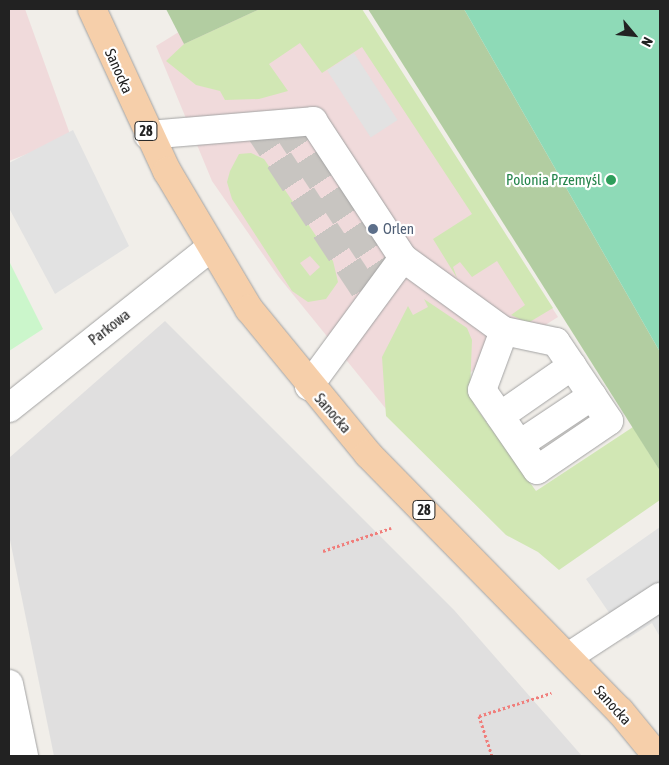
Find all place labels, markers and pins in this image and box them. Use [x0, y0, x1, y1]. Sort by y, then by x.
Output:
place label: Polonia Przemyśl [506, 171, 601, 189]
marker: Polonia Przemyśl [605, 174, 617, 186]
place label: Orlen [383, 220, 414, 238]
marker: Orlen [367, 223, 379, 235]

